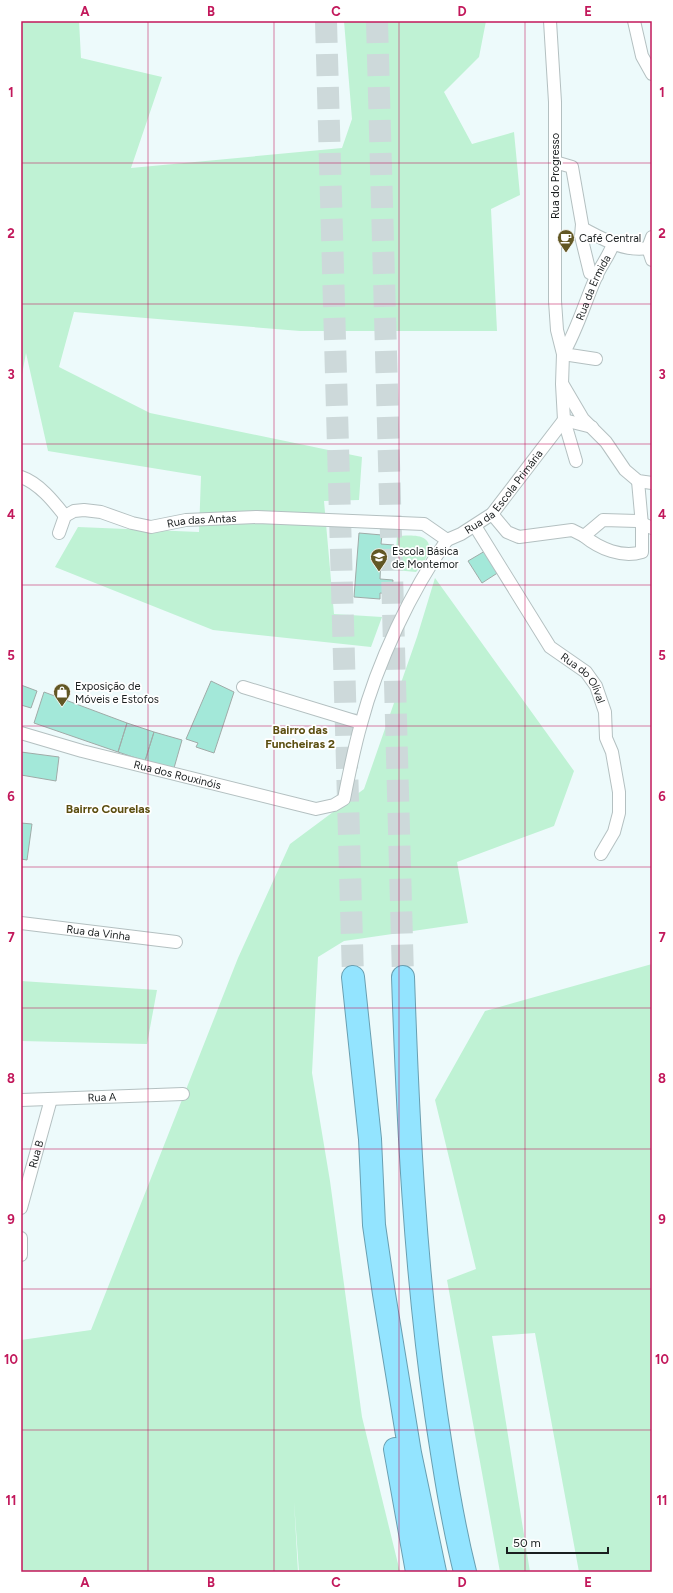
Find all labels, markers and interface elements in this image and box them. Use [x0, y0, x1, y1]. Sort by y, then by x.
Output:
text: A [80, 4, 90, 19]
text: B [207, 4, 215, 19]
text: C [331, 4, 341, 19]
text: D [457, 4, 467, 19]
text: E [584, 4, 592, 19]
text: 1 [8, 85, 14, 100]
text: 1 [659, 85, 665, 100]
street label: Rua do Progresso [549, 133, 562, 219]
text: 2 [7, 226, 15, 241]
text: 2 [658, 226, 666, 241]
cafe icon: Café Central [556, 228, 576, 253]
place label: Café Central [579, 232, 641, 245]
street label: Rua da Ermida [573, 253, 614, 322]
text: 3 [7, 367, 15, 382]
text: 3 [658, 367, 666, 382]
street label: Rua da Escola Primária [462, 448, 546, 537]
text: 4 [7, 507, 15, 522]
text: 4 [658, 507, 666, 522]
street label: Rua das Antas [166, 512, 237, 531]
place label: Escola Básica de Montemor [392, 545, 459, 571]
school or university icon: Escola Básica de Montemor [369, 547, 389, 572]
text: 5 [7, 648, 15, 663]
text: 5 [658, 648, 666, 663]
street label: Rua do Olival [558, 650, 607, 705]
place label: Exposição de Móveis e Estofos [75, 680, 159, 706]
shop icon: Exposição de Móveis e Estofos [52, 682, 72, 707]
district label: Bairro das Funcheiras 2 [265, 723, 335, 751]
street label: Rua dos Rouxinóis [132, 758, 222, 792]
text: 6 [7, 789, 15, 804]
text: 6 [658, 789, 666, 804]
district label: Bairro Courelas [66, 802, 151, 816]
street label: Rua da Vinha [66, 923, 131, 943]
text: 7 [7, 930, 15, 945]
text: 7 [658, 930, 666, 945]
text: 8 [7, 1071, 15, 1086]
text: 8 [658, 1071, 666, 1086]
street label: Rua A [87, 1090, 117, 1105]
street label: Rua B [26, 1139, 46, 1169]
text: 9 [7, 1212, 15, 1227]
text: 9 [658, 1212, 666, 1227]
text: 10 [4, 1352, 18, 1367]
text: 10 [655, 1352, 669, 1367]
text: 11 [6, 1493, 16, 1508]
text: 11 [657, 1493, 667, 1508]
scale bar [507, 1529, 608, 1555]
text: 50 m [513, 1536, 541, 1550]
text: A [80, 1575, 90, 1590]
text: B [207, 1575, 215, 1590]
text: C [331, 1575, 341, 1590]
text: D [457, 1575, 467, 1590]
text: E [584, 1575, 592, 1590]

